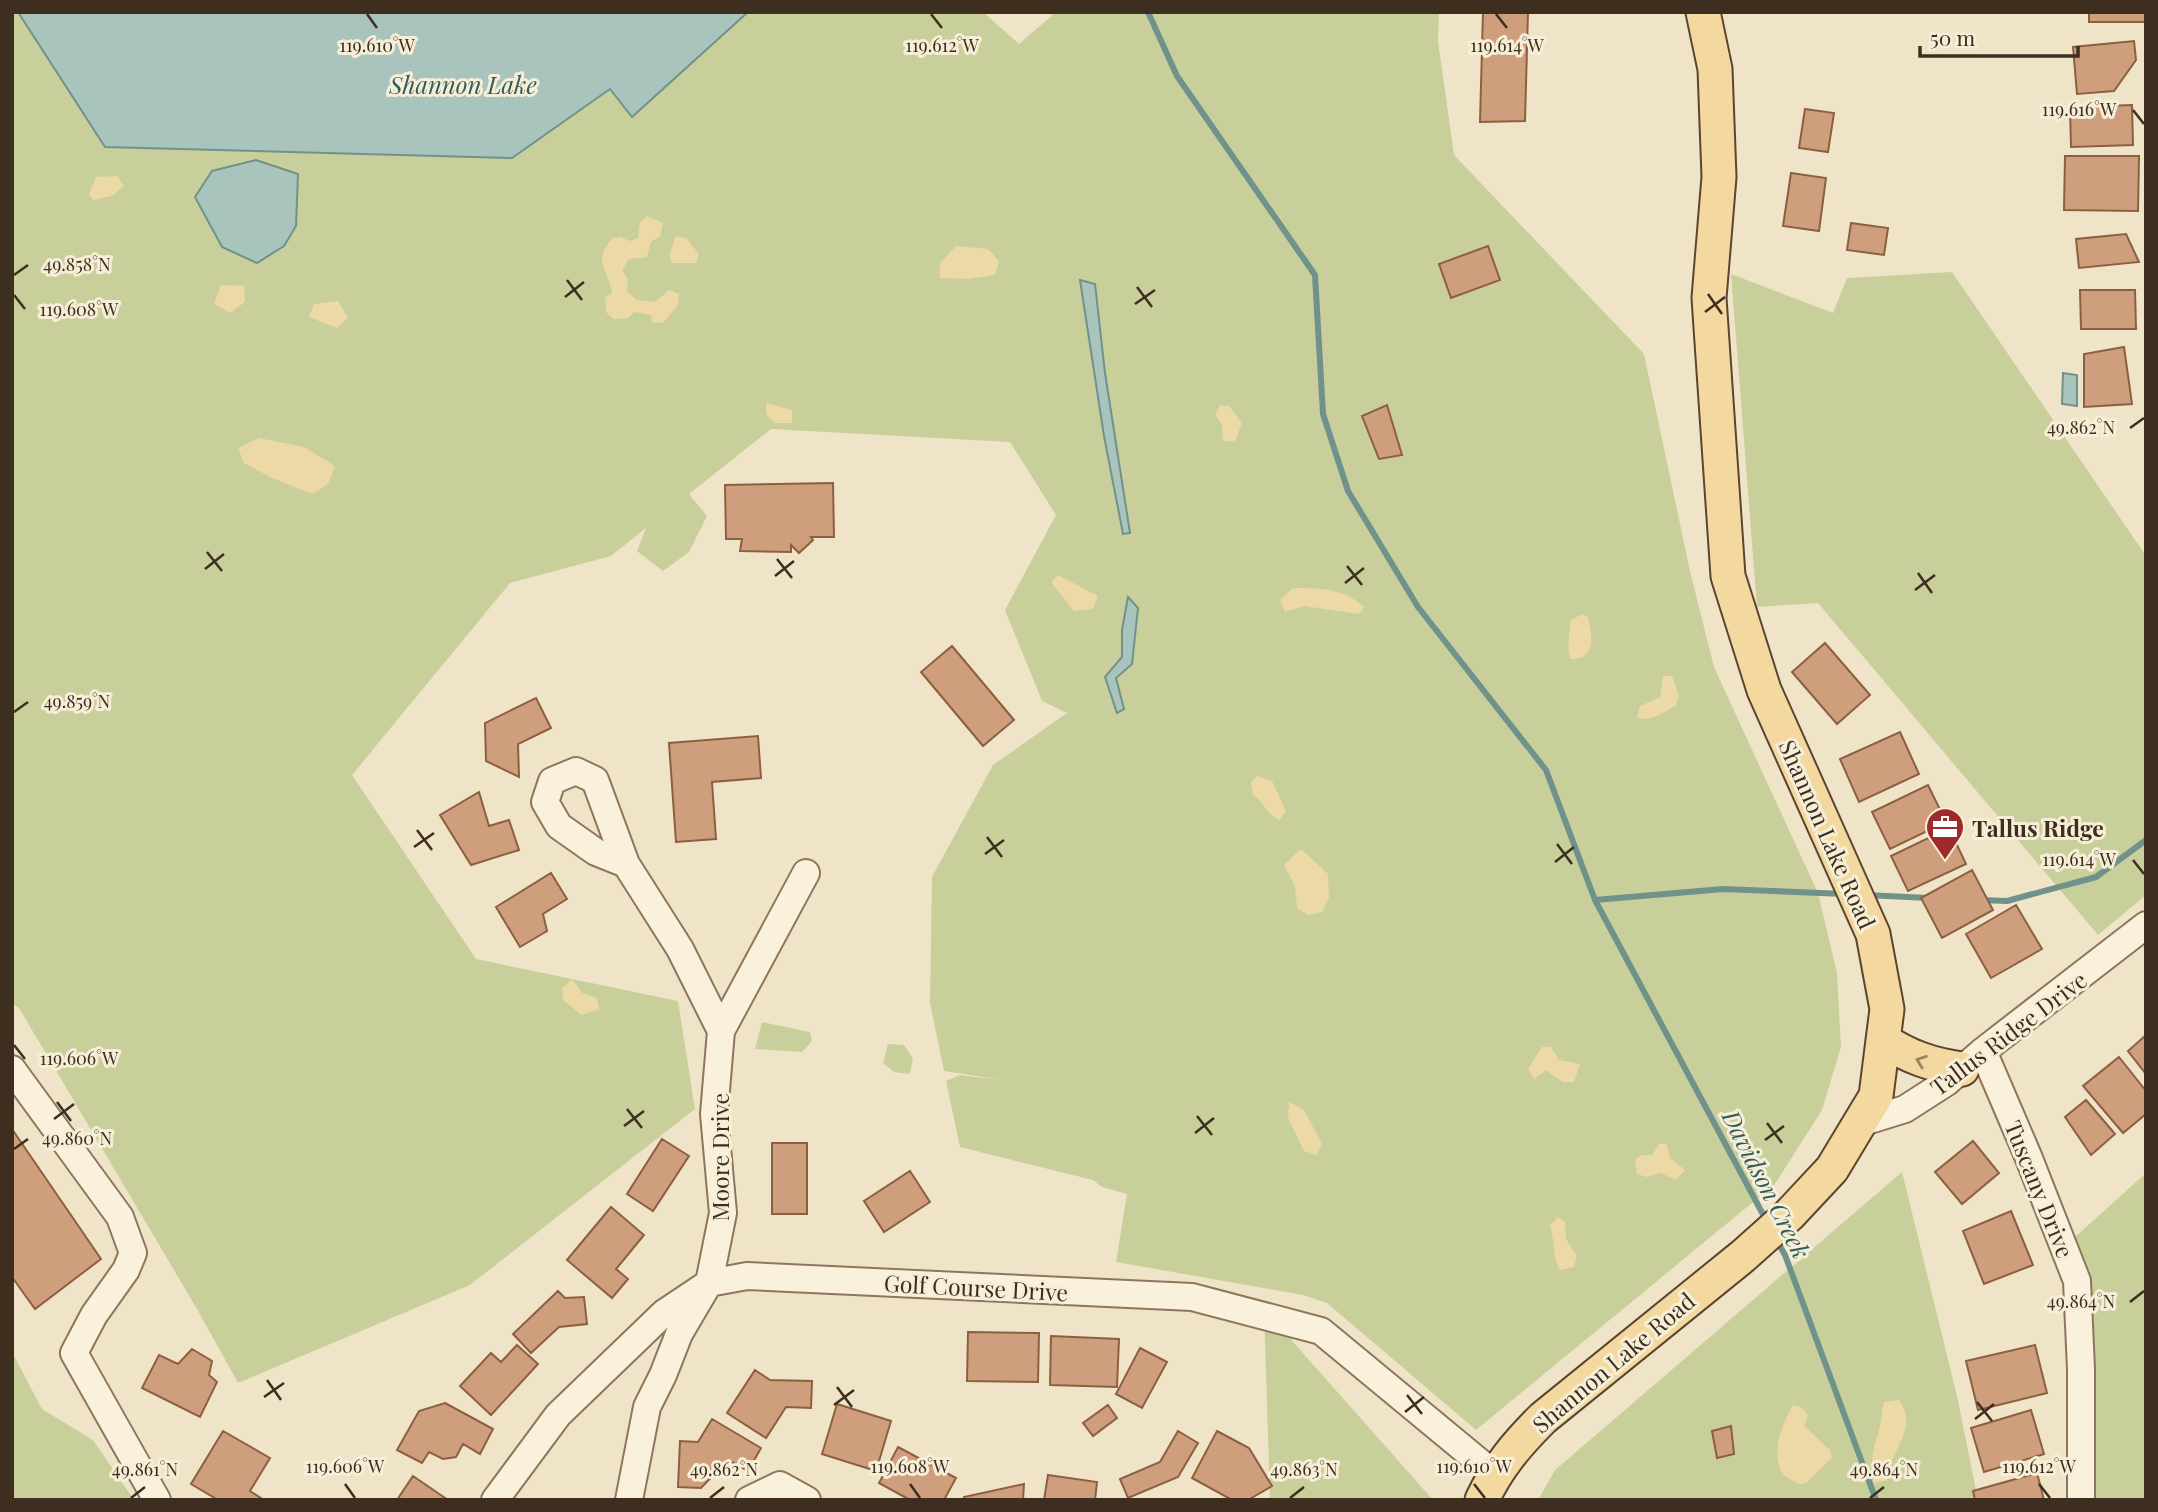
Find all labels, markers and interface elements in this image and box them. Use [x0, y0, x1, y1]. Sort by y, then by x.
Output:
scale bar [1920, 14, 2078, 58]
text: 50 m [1930, 23, 1976, 51]
text: 119.610°W [339, 33, 415, 57]
text: 119.612°W [905, 33, 979, 57]
text: 119.614°W [1470, 33, 1545, 57]
water label: Shannon Lake [388, 68, 537, 100]
text: 119.616°W [2042, 97, 2117, 121]
text: 49.858°N [43, 252, 111, 276]
text: 119.608°W [40, 297, 119, 321]
text: 49.862°N [2047, 415, 2115, 439]
text: 49.859°N [44, 689, 111, 713]
street label: Shannon Lake Road [1772, 735, 1884, 933]
office icon: Tallus Ridge [1924, 806, 1966, 861]
place label: Tallus Ridge [1972, 812, 2104, 843]
text: 119.614°W [2042, 847, 2117, 871]
street label: Tallus Ridge Drive [1923, 964, 2093, 1102]
text: 119.606°W [40, 1046, 119, 1070]
one-way arrow [1915, 1055, 1927, 1069]
street label: Moore Drive [704, 1093, 735, 1221]
water label: Davidson Creek [1715, 1103, 1818, 1264]
street label: Tuscany Drive [1998, 1116, 2082, 1262]
text: 49.860°N [42, 1126, 112, 1150]
street label: Golf Course Drive [883, 1267, 1069, 1307]
street label: Shannon Lake Road [1525, 1285, 1701, 1439]
text: 49.864°N [2047, 1289, 2115, 1313]
text: 119.606°W [306, 1454, 385, 1478]
text: 119.608°W [871, 1454, 950, 1478]
text: 119.610°W [1436, 1454, 1512, 1478]
text: 119.612°W [2002, 1454, 2076, 1478]
text: 49.861°N [112, 1457, 178, 1481]
text: 49.862°N [690, 1457, 758, 1481]
text: 49.863°N [1270, 1457, 1338, 1481]
text: 49.864°N [1850, 1457, 1918, 1481]

